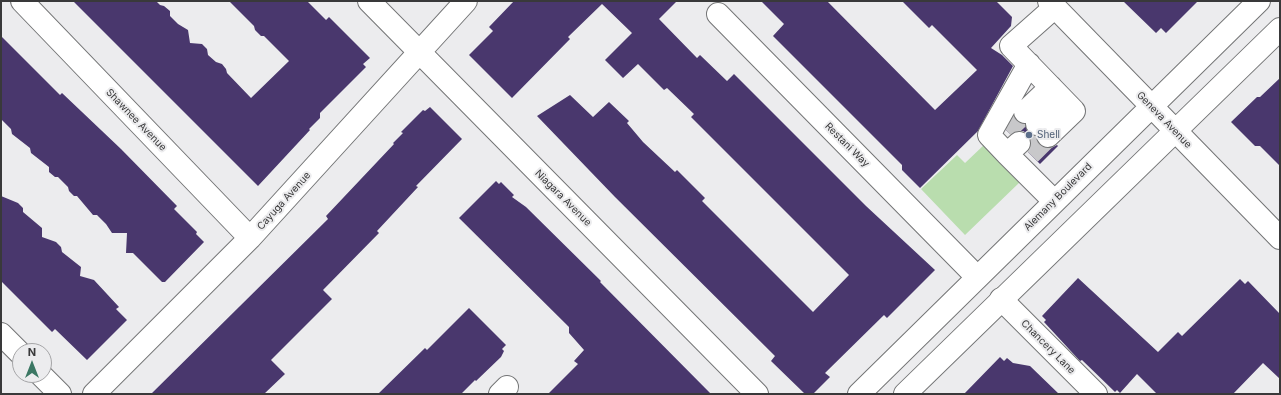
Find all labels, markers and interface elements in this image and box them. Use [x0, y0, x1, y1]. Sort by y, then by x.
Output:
street label: Shawnee Avenue [103, 86, 169, 154]
street label: Geneva Avenue [1134, 89, 1194, 151]
street label: Restani Way [822, 120, 872, 170]
place label: Shell [1037, 129, 1060, 141]
marker: Shell [1024, 130, 1034, 140]
street label: Alemany Boulevard [1022, 161, 1094, 233]
street label: Niagara Avenue [532, 167, 594, 229]
street label: Cayuga Avenue [255, 169, 313, 233]
street label: Chancery Lane [1018, 317, 1078, 377]
north arrow [12, 343, 52, 383]
text: N [28, 345, 36, 359]

